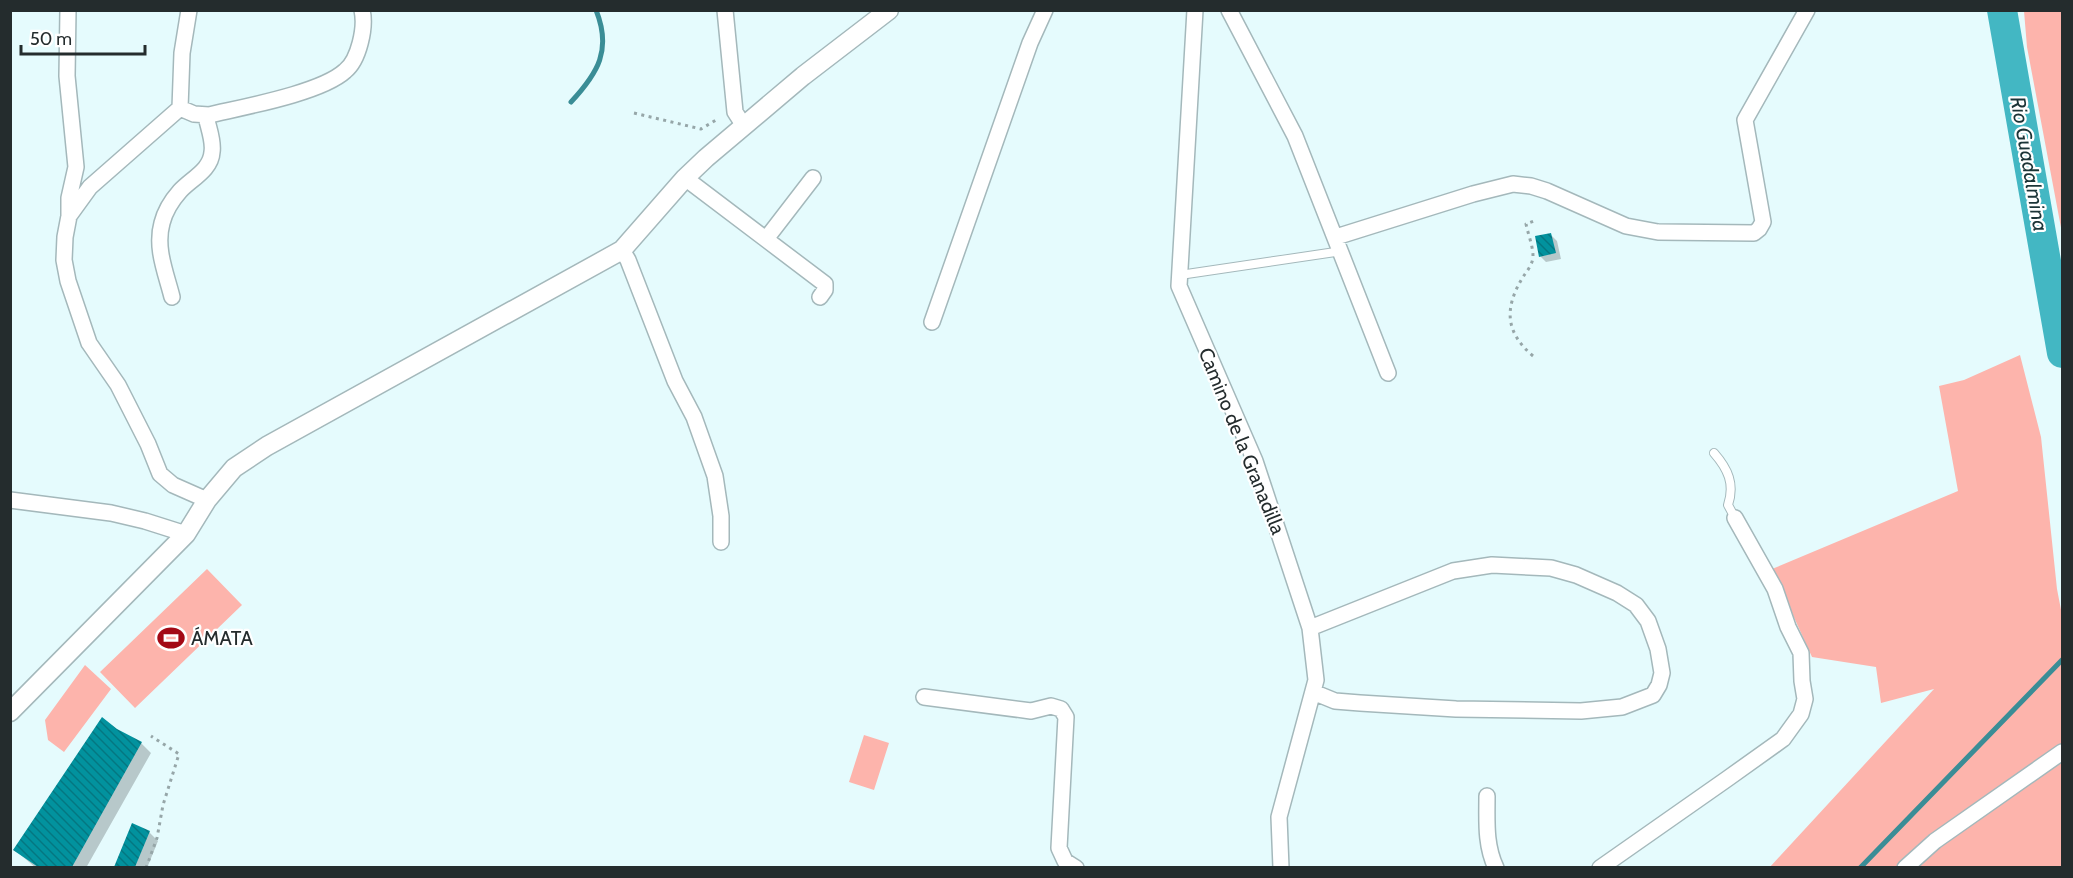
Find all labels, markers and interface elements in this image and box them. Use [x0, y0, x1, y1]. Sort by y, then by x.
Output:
scale bar [21, 18, 146, 56]
text: 50 m [30, 28, 72, 50]
water label: Rio Guadalmina [2005, 95, 2054, 233]
street label: Camino de la Granadilla [1194, 344, 1291, 538]
sports icon: ÁMATA [156, 623, 186, 653]
place label: ÁMATA [191, 626, 253, 650]

